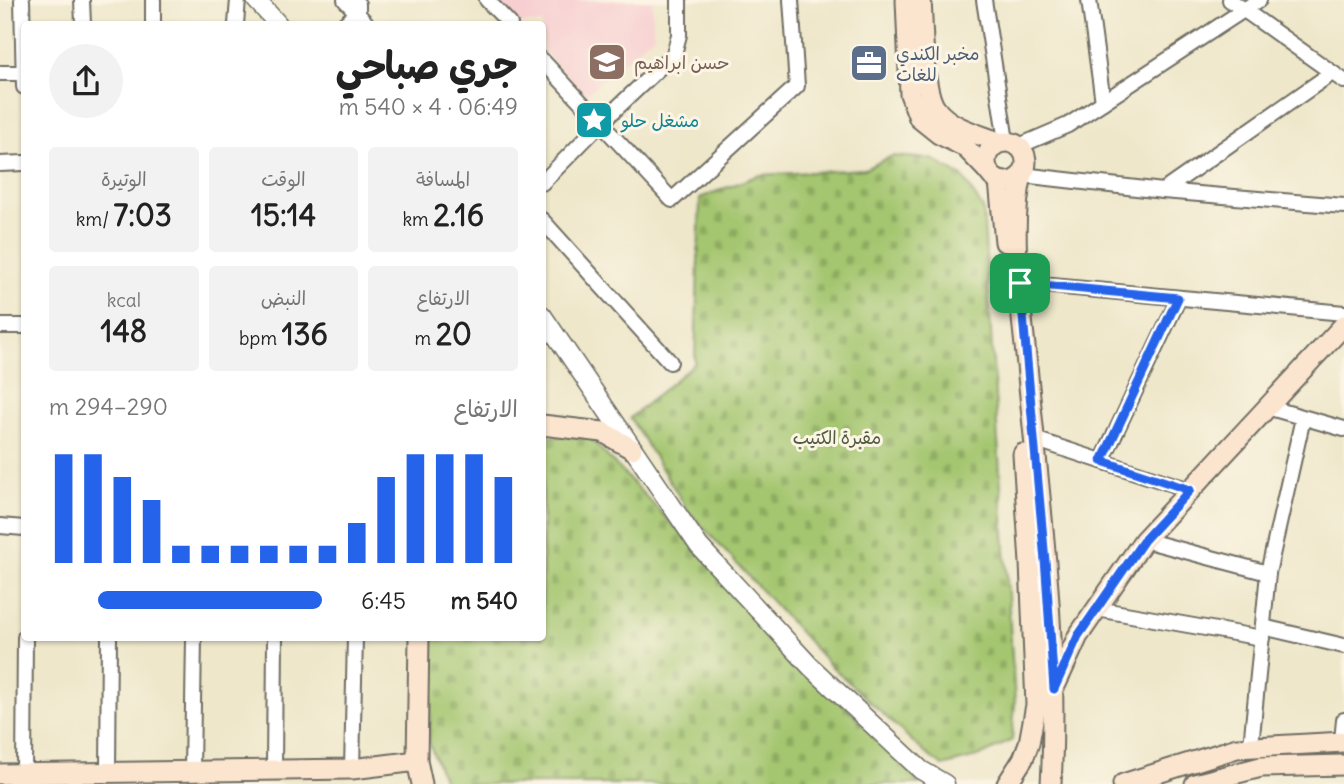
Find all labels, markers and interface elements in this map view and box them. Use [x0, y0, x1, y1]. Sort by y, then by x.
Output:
school or university icon: حسن ابراهيم [586, 41, 628, 83]
text: جري صباحي [335, 42, 518, 89]
office icon: مخبر الكندي للغات [848, 42, 890, 84]
place label: مخبر الكندي للغات [896, 42, 980, 86]
button: share [49, 44, 123, 118]
place label: حسن ابراهيم [634, 51, 730, 77]
text: 06:49 · 4 × 540 m [339, 92, 518, 121]
place icon: مشغل حلو [573, 99, 615, 141]
place label: مشغل حلو [620, 109, 699, 133]
text: الوتيرة [101, 167, 147, 191]
text: الوقت [261, 167, 306, 191]
text: المسافة [416, 167, 470, 191]
text: 7:03 [114, 196, 172, 234]
text: 15:14 [251, 196, 316, 234]
text: 2.16 [433, 196, 484, 234]
text: /km [76, 207, 114, 231]
text: km [402, 207, 433, 231]
pin [990, 253, 1050, 313]
icon: arrive [1001, 264, 1039, 302]
text: النبض [261, 286, 306, 310]
text: الارتفاع [417, 286, 470, 310]
text: kcal [107, 288, 141, 312]
text: 148 [101, 312, 147, 350]
text: 136 [282, 315, 328, 353]
text: 20 [436, 315, 472, 353]
text: bpm [239, 326, 282, 350]
text: m [414, 326, 436, 350]
text: 290–294 m [49, 392, 168, 421]
text: الارتفاع [454, 394, 518, 423]
park label: مقبرة الكتيب [793, 426, 881, 449]
text: 6:45 [361, 586, 406, 615]
text: 540 m [451, 586, 518, 615]

